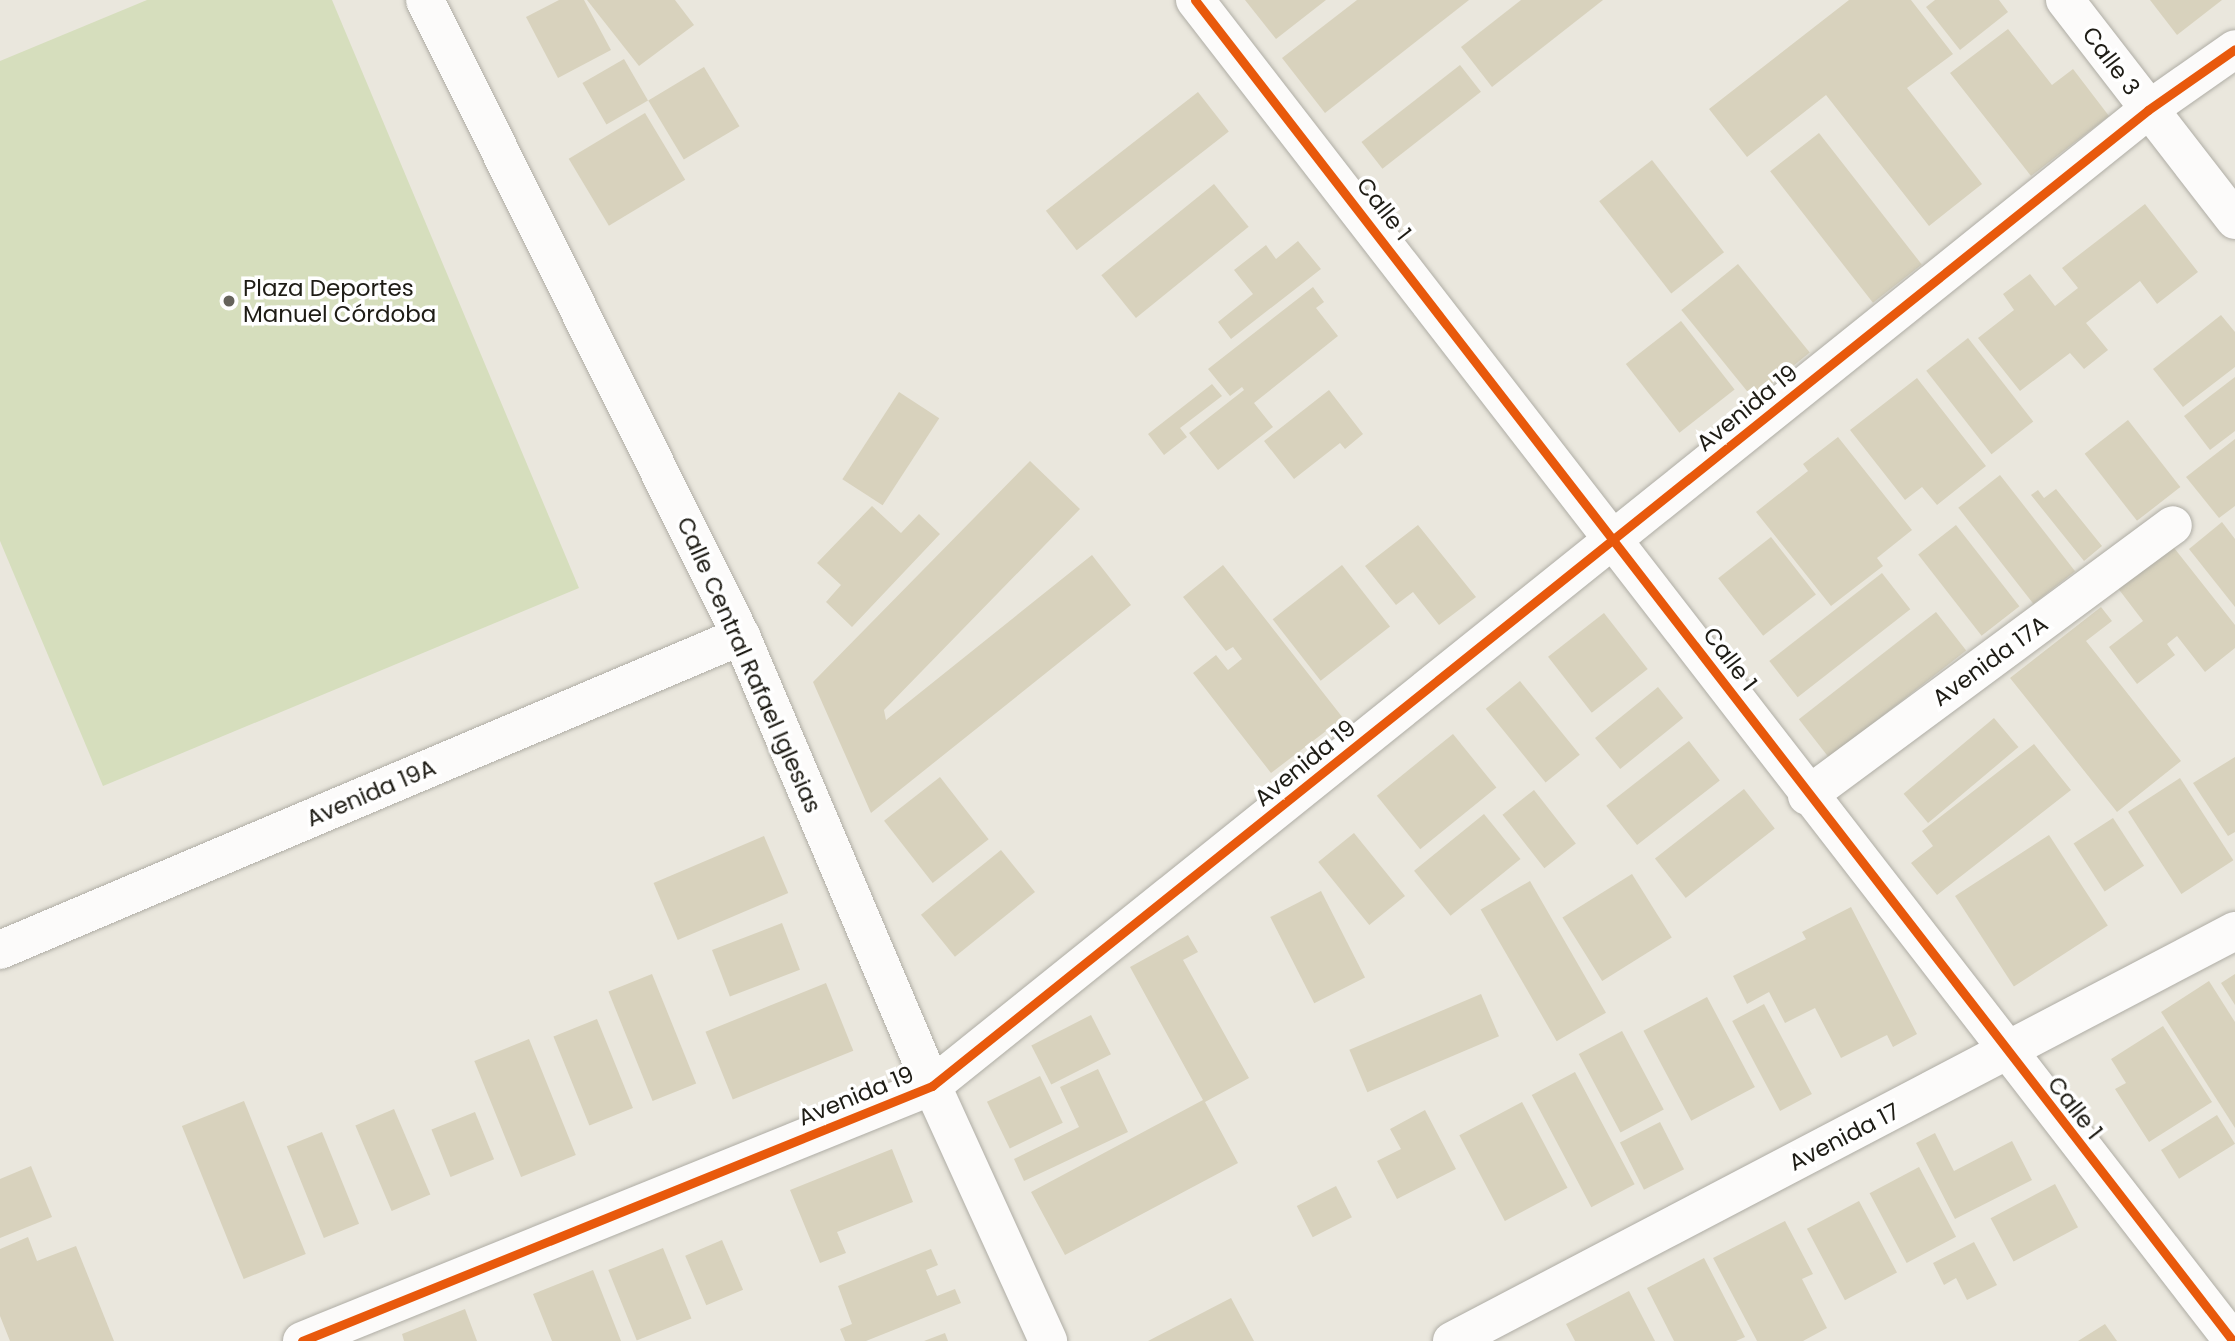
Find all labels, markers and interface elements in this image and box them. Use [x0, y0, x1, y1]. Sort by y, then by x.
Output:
street label: Calle 3 [2076, 21, 2146, 101]
street label: Calle 1 [1351, 172, 1417, 246]
place label: Plaza Deportes Manuel Córdoba [243, 274, 436, 328]
marker: Plaza Deportes Manuel Córdoba [221, 293, 237, 309]
street label: Avenida 19 [1691, 359, 1803, 457]
street label: Calle Central Rafael Iglesias [671, 513, 827, 817]
street label: Avenida 17A [1927, 610, 2053, 712]
street label: Calle 1 [1697, 622, 1763, 696]
street label: Avenida 19 [1249, 714, 1361, 812]
street label: Avenida 19A [302, 753, 440, 833]
street label: Avenida 19 [794, 1060, 918, 1132]
street label: Calle 1 [2042, 1071, 2108, 1145]
street label: Avenida 17 [1784, 1097, 1904, 1177]

